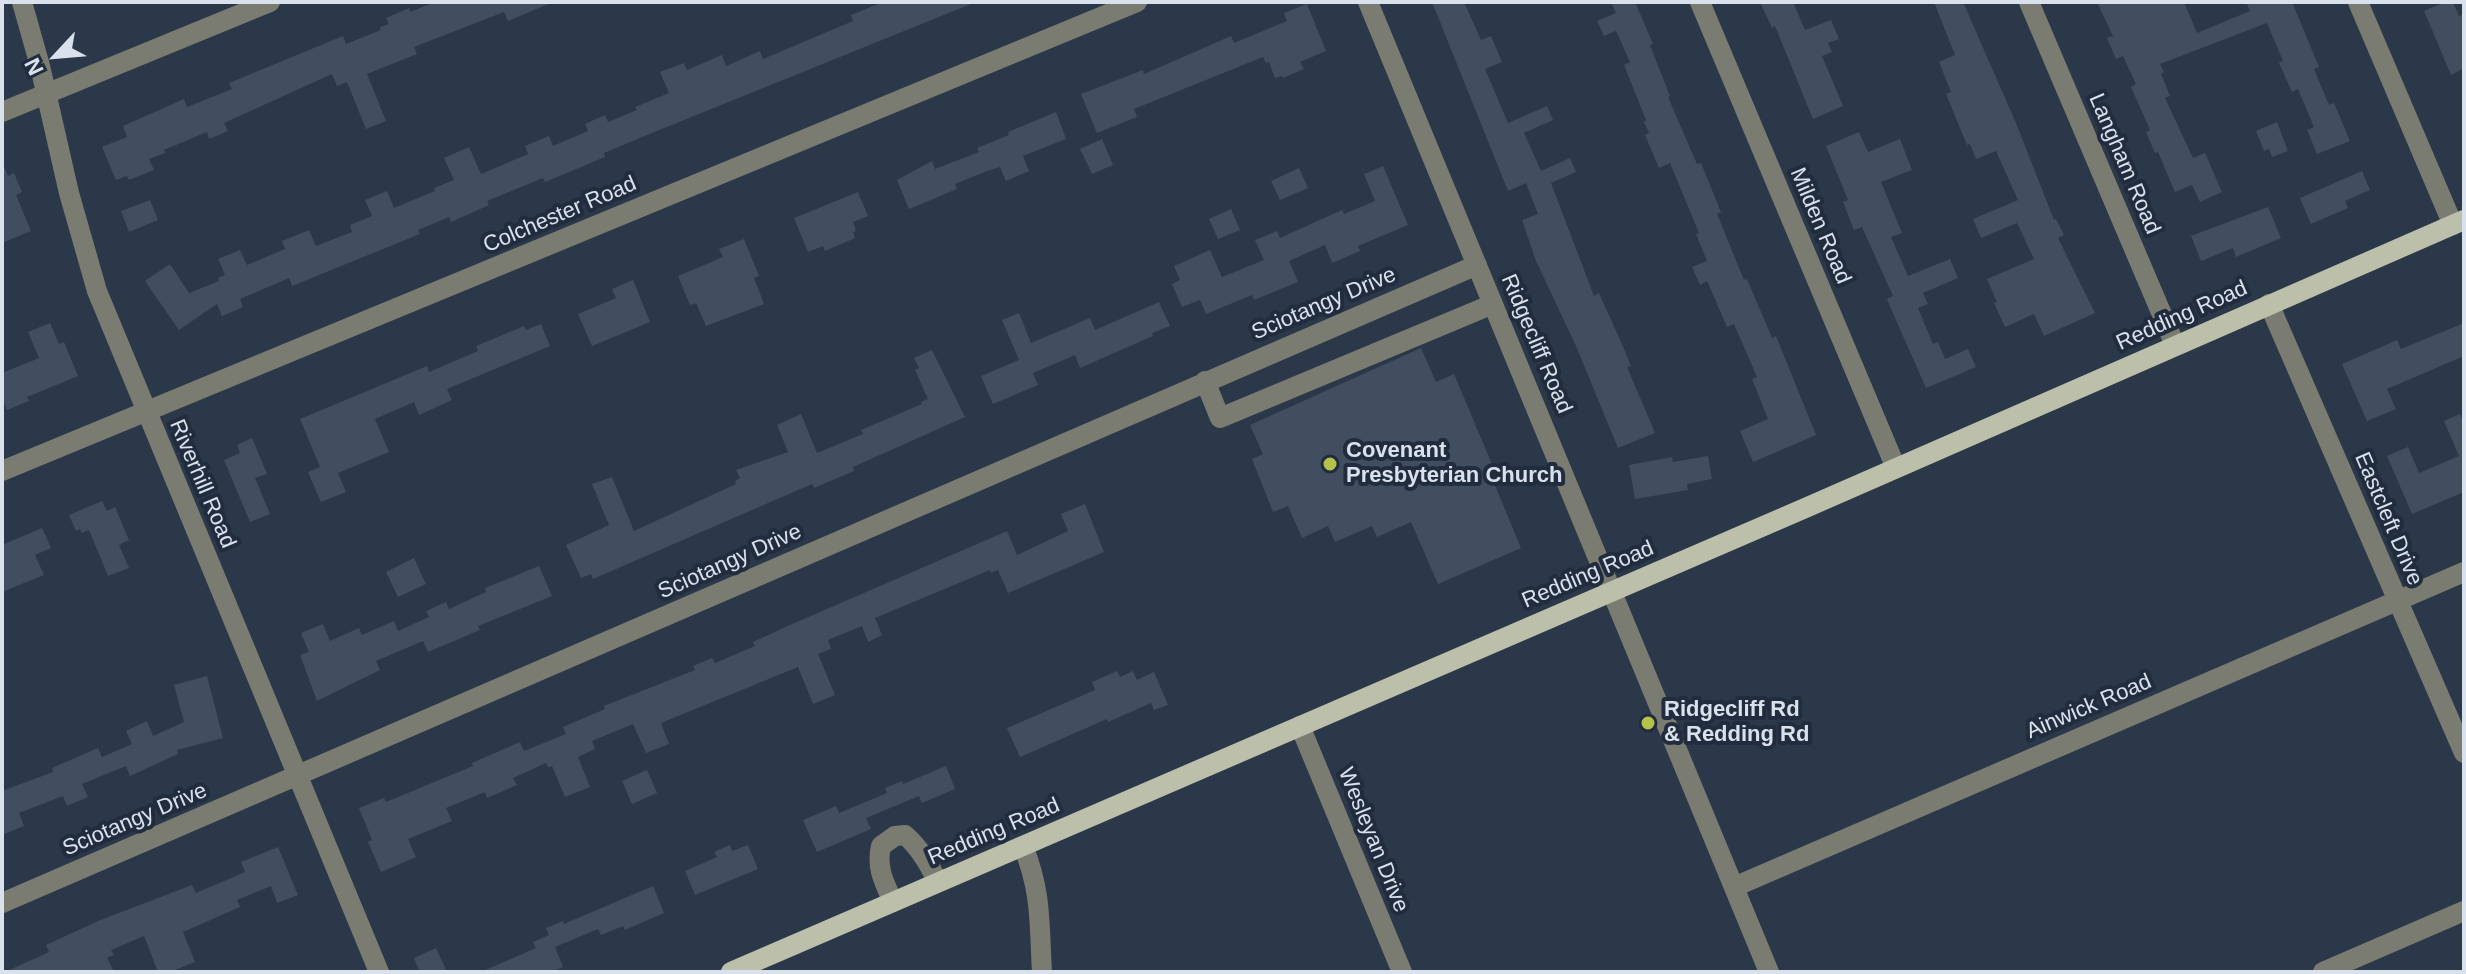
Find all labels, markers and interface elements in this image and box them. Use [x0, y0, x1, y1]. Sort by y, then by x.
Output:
north arrow [16, 16, 96, 96]
text: N [19, 54, 49, 79]
street label: Langham Road [2082, 90, 2166, 238]
street label: Milden Road [1784, 164, 1856, 288]
street label: Colchester Road [479, 171, 641, 259]
street label: Sciotangy Drive [1248, 262, 1400, 346]
street label: Ridgecliff Road [1495, 270, 1577, 418]
street label: Redding Road [2112, 275, 2252, 357]
street label: Riverhill Road [163, 416, 241, 552]
place label: Covenant Presbyterian Church [1346, 438, 1562, 490]
street label: Eastcleft Drive [2348, 449, 2428, 589]
marker: Covenant Presbyterian Church [1321, 455, 1339, 473]
street label: Sciotangy Drive [654, 519, 806, 605]
street label: Redding Road [1518, 535, 1658, 615]
street label: Ainwick Road [2023, 669, 2155, 745]
place label: Ridgecliff Rd & Redding Rd [1664, 697, 1809, 748]
marker: Ridgecliff Rd & Redding Rd [1639, 714, 1657, 732]
street label: Wesleyan Drive [1332, 764, 1414, 916]
street label: Sciotangy Drive [59, 778, 211, 862]
street label: Redding Road [924, 792, 1064, 872]

